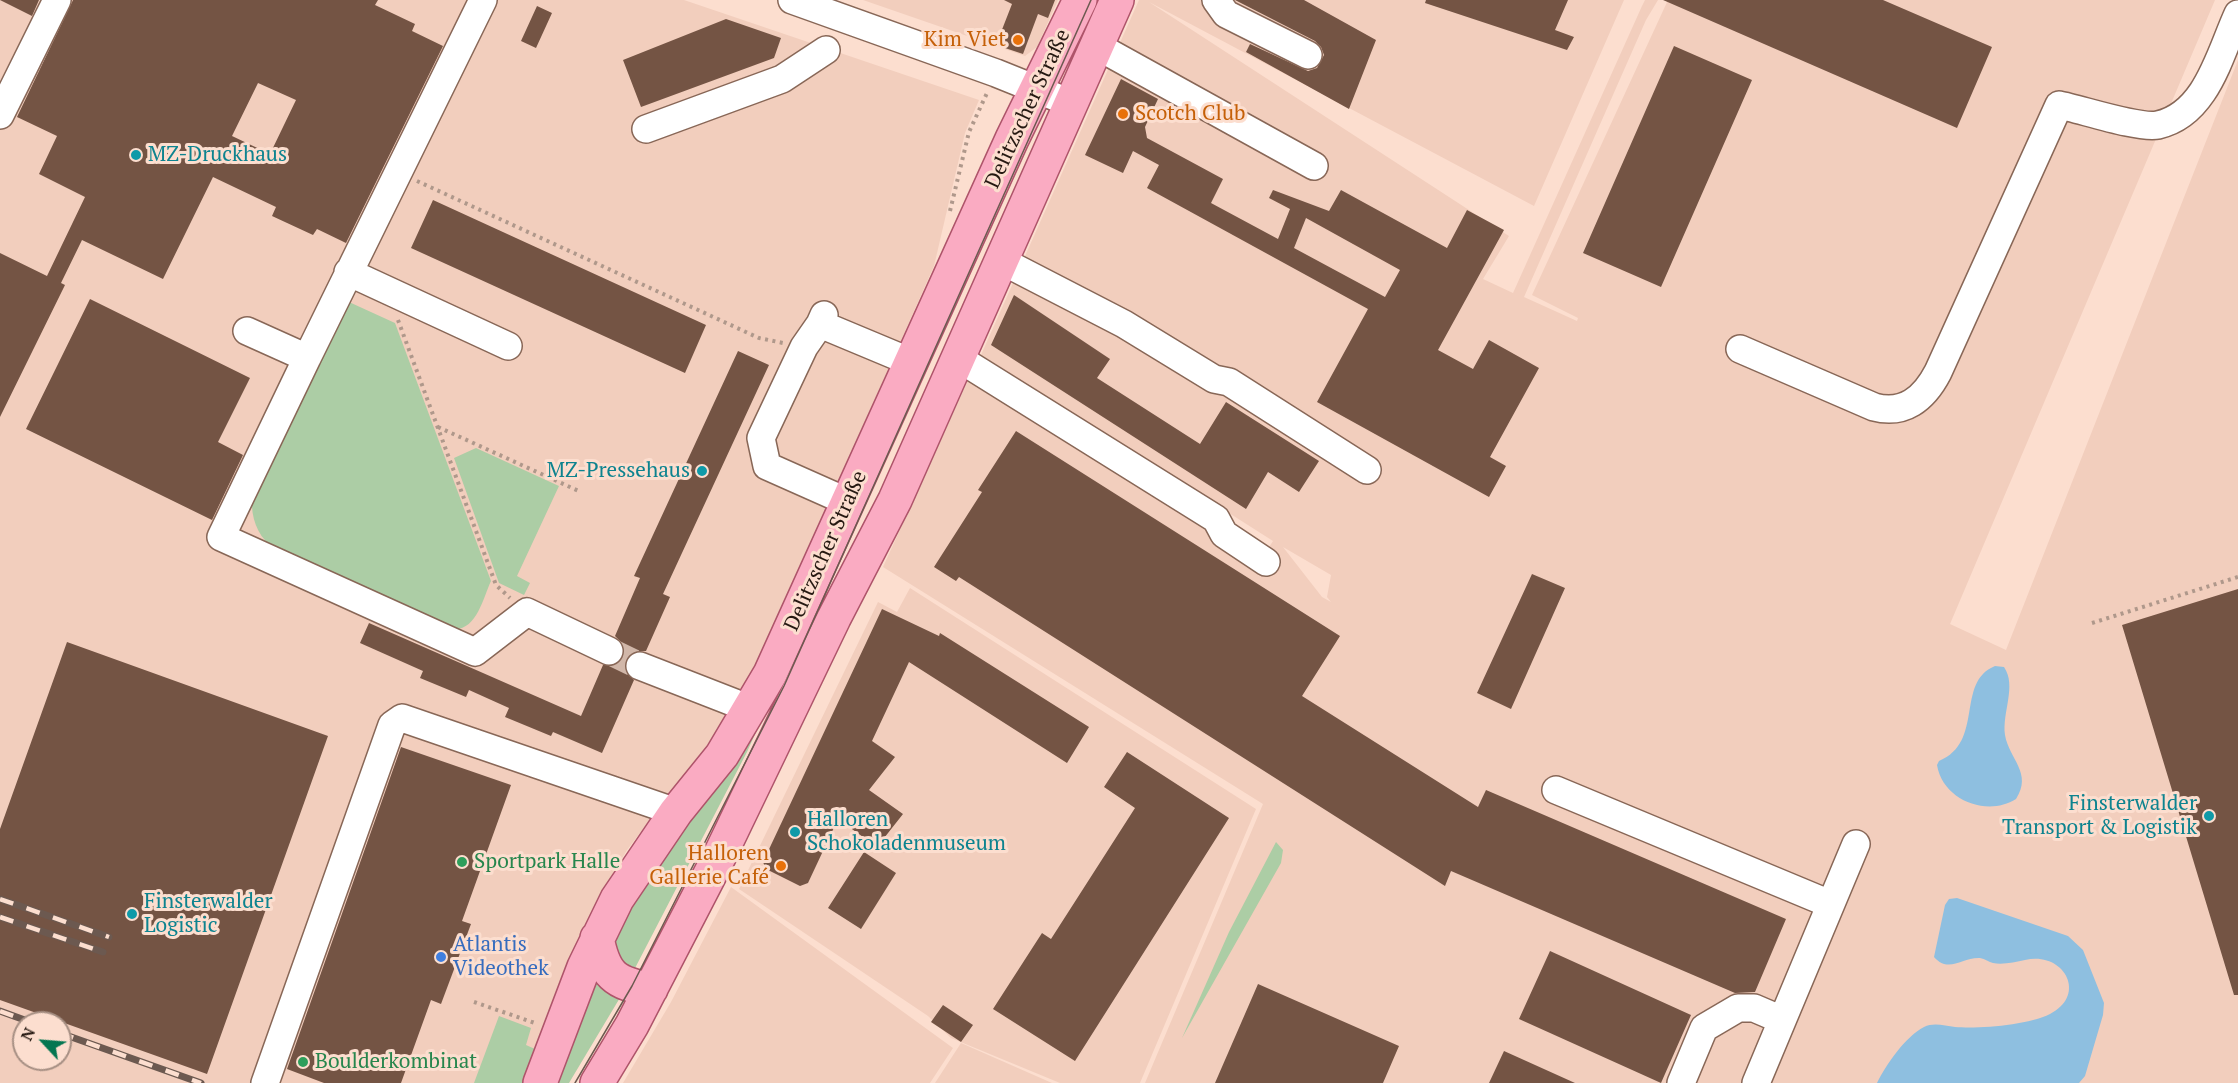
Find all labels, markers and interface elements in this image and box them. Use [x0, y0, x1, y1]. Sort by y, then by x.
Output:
street label: Delitzscher Straße [980, 25, 1076, 193]
place label: Kim Viet [924, 27, 1006, 53]
marker: Kim Viet [1011, 33, 1025, 47]
place label: Scotch Club [1135, 101, 1245, 127]
marker: Scotch Club [1116, 107, 1130, 121]
place label: MZ-Druckhaus [148, 142, 287, 168]
marker: MZ-Druckhaus [129, 148, 143, 162]
place label: MZ-Pressehaus [547, 458, 690, 484]
marker: MZ-Pressehaus [695, 464, 709, 478]
street label: Delitzscher Straße [779, 467, 873, 635]
place label: Finsterwalder Transport & Logistik [2002, 791, 2197, 841]
place label: Halloren Schokoladenmuseum [807, 807, 1006, 857]
marker: Finsterwalder Transport & Logistik [2202, 809, 2216, 823]
marker: Halloren Schokoladenmuseum [788, 825, 802, 839]
place label: Halloren Gallerie Café [649, 841, 769, 891]
place label: Sportpark Halle [474, 849, 620, 875]
marker: Sportpark Halle [455, 855, 469, 869]
marker: Halloren Gallerie Café [774, 859, 788, 873]
place label: Finsterwalder Logistic [144, 889, 272, 939]
marker: Finsterwalder Logistic [125, 907, 139, 921]
place label: Atlantis Videothek [453, 932, 549, 982]
marker: Atlantis Videothek [434, 950, 448, 964]
north arrow [12, 1011, 72, 1071]
text: N [15, 1024, 40, 1044]
place label: Boulderkombinat [315, 1049, 477, 1075]
marker: Boulderkombinat [296, 1055, 310, 1069]

